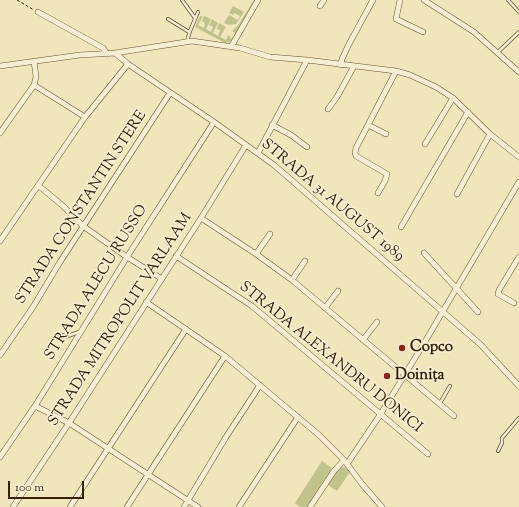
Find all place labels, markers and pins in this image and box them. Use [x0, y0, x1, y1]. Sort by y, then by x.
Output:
place label: Copco [410, 339, 453, 357]
marker: Copco [397, 343, 407, 353]
place label: Doinița [395, 367, 444, 385]
marker: Doinița [382, 371, 392, 381]

